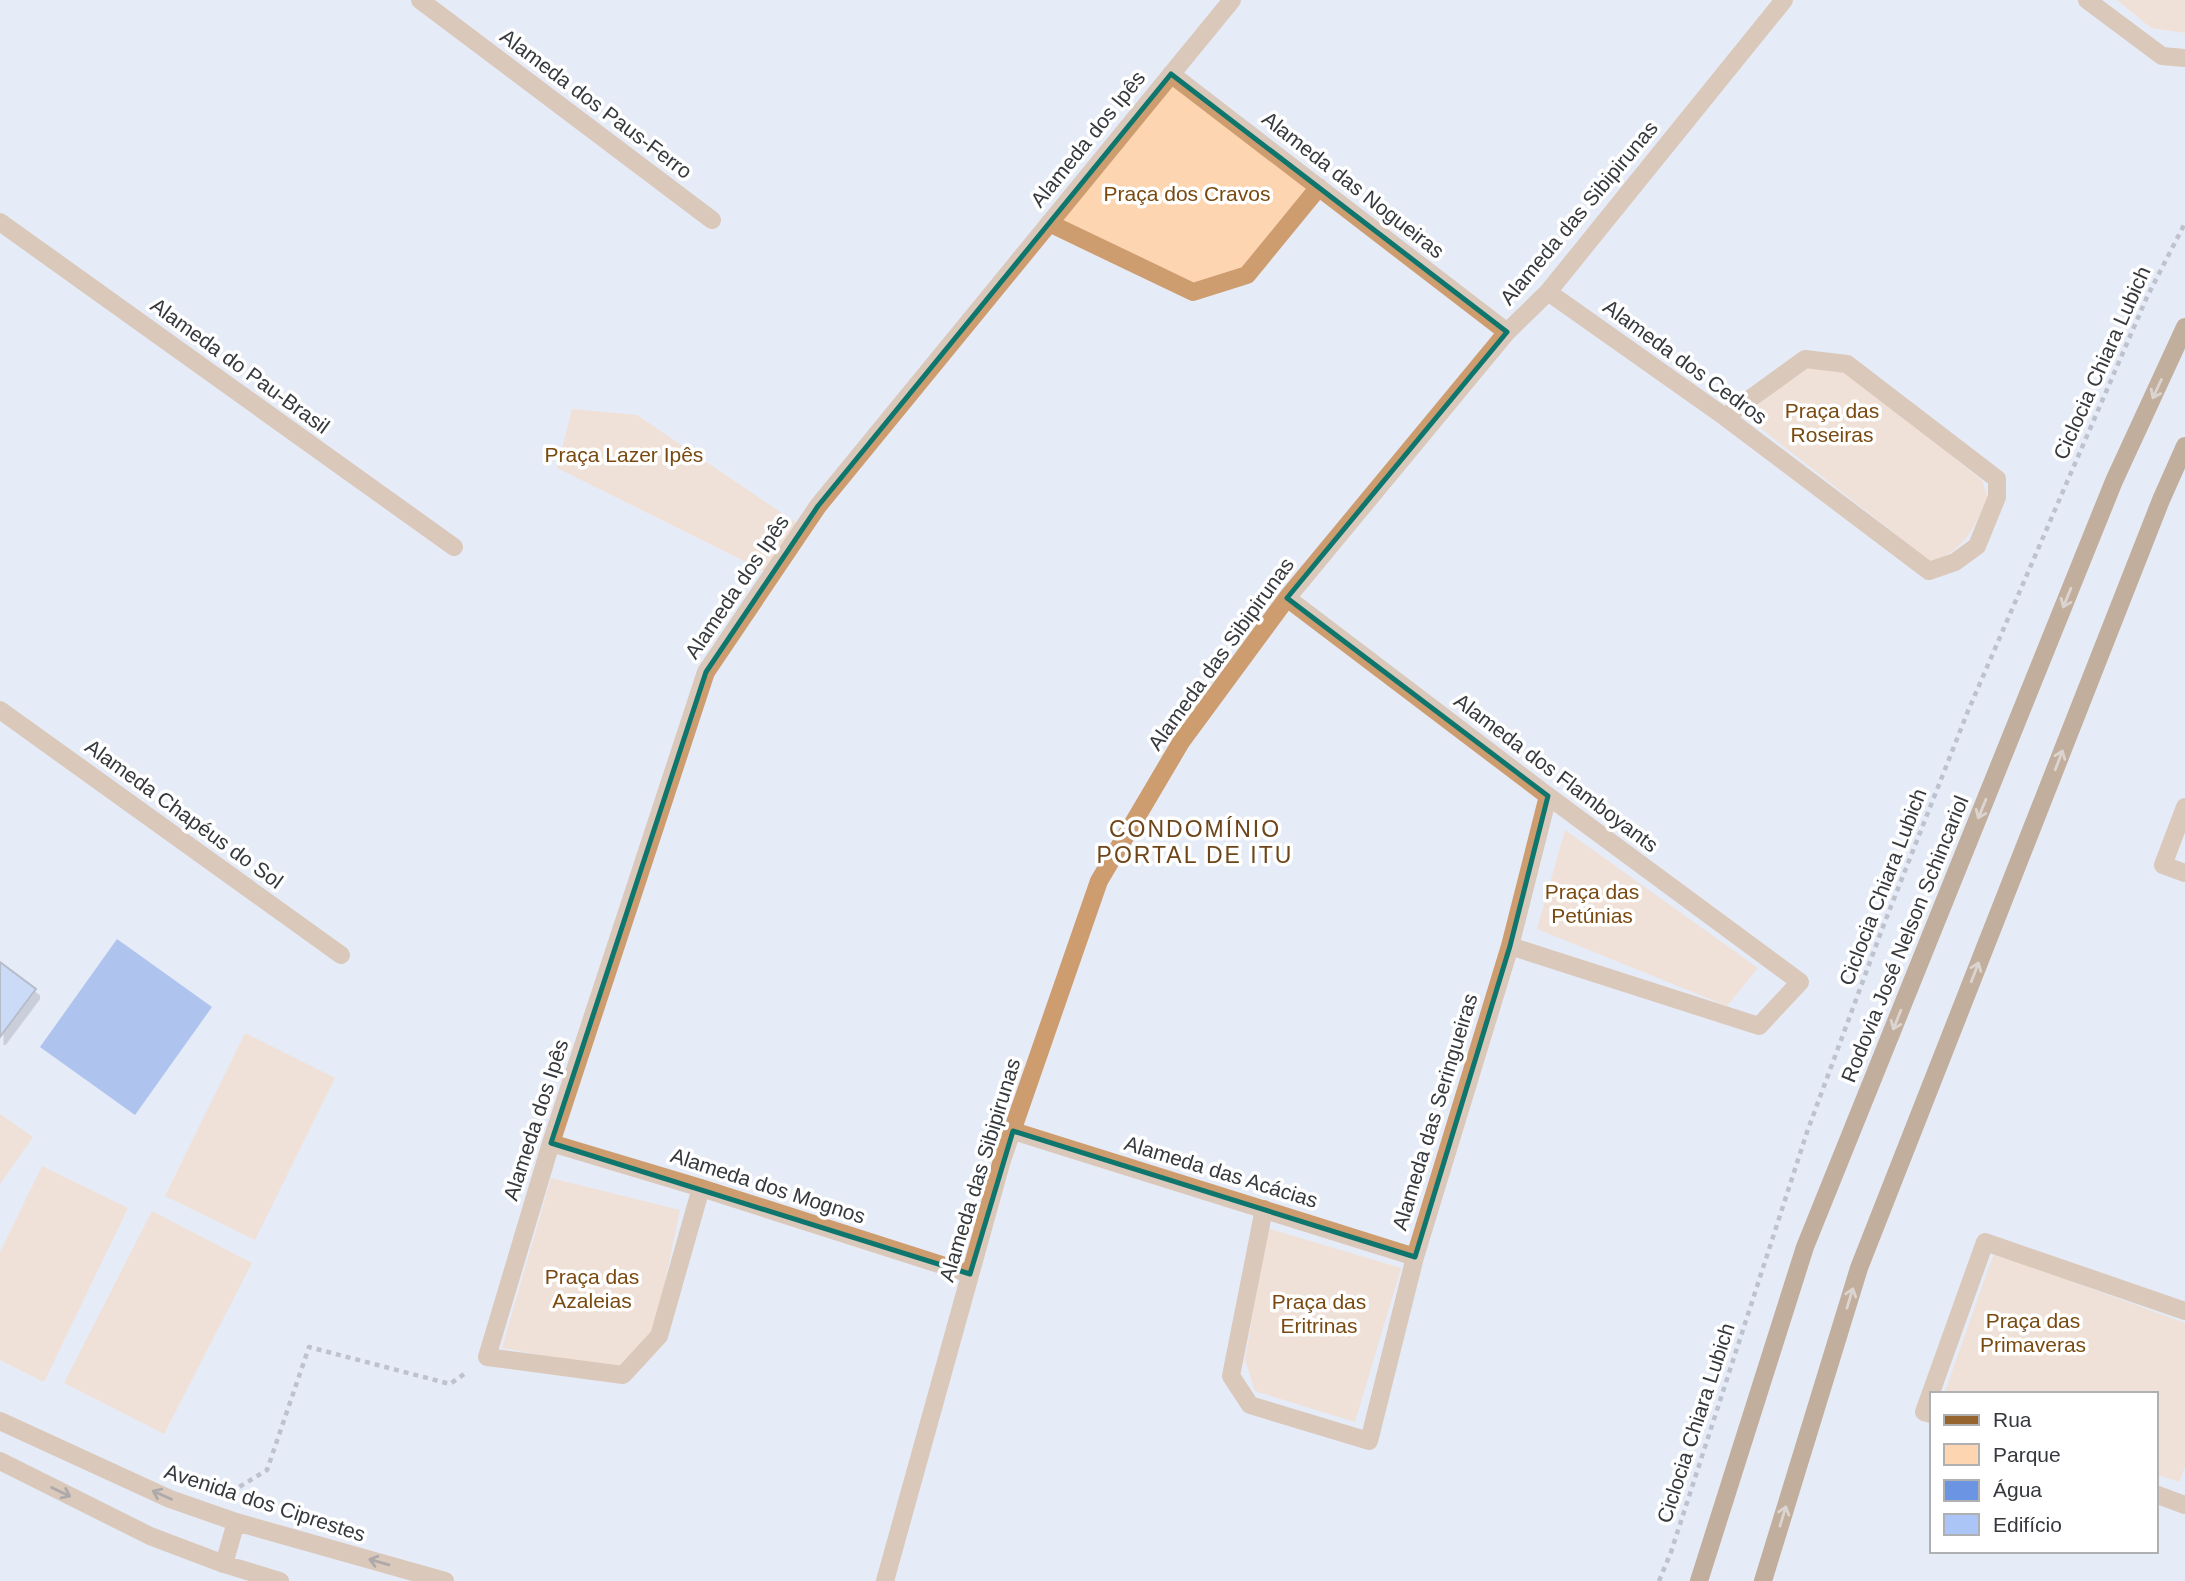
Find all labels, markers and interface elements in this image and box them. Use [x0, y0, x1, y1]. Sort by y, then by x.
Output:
street label: Alameda dos Paus-Ferro [496, 24, 696, 183]
street label: Alameda dos Ipês [1026, 66, 1149, 211]
street label: Alameda das Nogueiras [1258, 107, 1449, 263]
street label: Alameda das Sibipirunas [1495, 116, 1662, 309]
park label: Praça dos Cravos [1104, 182, 1270, 205]
street label: Ciclocia Chiara Lubich [2049, 263, 2155, 463]
street label: Alameda do Pau-Brasil [147, 293, 334, 438]
street label: Alameda dos Cedros [1599, 295, 1771, 429]
one-way arrow [2149, 378, 2163, 399]
park label: Praça das Roseiras [1785, 399, 1879, 446]
park label: Praça Lazer Ipês [545, 443, 703, 466]
street label: Alameda dos Ipês [680, 511, 793, 663]
street label: Alameda das Sibipirunas [1143, 553, 1298, 754]
one-way arrow [2060, 586, 2073, 608]
street label: Alameda dos Flamboyants [1450, 689, 1663, 857]
street label: Alameda Chapéus do Sol [81, 734, 287, 893]
one-way arrow [2053, 749, 2066, 771]
street label: Ciclocia Chiara Lubich [1834, 785, 1931, 988]
street label: Rodovia José Nelson Schincariol [1836, 792, 1973, 1085]
one-way arrow [1975, 797, 1988, 819]
district label: CONDOMÍNIO PORTAL DE ITU [1097, 816, 1293, 868]
park label: Praça das Petúnias [1545, 880, 1639, 927]
one-way arrow [1970, 961, 1983, 983]
street label: Alameda das Seringueiras [1388, 991, 1482, 1233]
one-way arrow [1889, 1008, 1902, 1030]
street label: Alameda dos Ipês [499, 1036, 572, 1203]
street label: Alameda das Sibipirunas [935, 1055, 1024, 1284]
street label: Alameda das Acácias [1122, 1131, 1321, 1212]
street label: Alameda dos Mognos [668, 1143, 868, 1228]
park label: Praça das Azaleias [545, 1265, 639, 1312]
one-way arrow [1844, 1287, 1857, 1309]
park label: Praça das Eritrinas [1272, 1290, 1366, 1337]
park label: Praça das Primaveras [1980, 1309, 2086, 1356]
street label: Ciclocia Chiara Lubich [1652, 1320, 1739, 1526]
legend [1930, 1392, 2157, 1553]
text: Rua [1993, 1408, 2032, 1431]
text: Parque [1993, 1443, 2061, 1466]
street label: Avenida dos Ciprestes [162, 1459, 368, 1546]
text: Água [1993, 1478, 2042, 1501]
one-way arrow [50, 1485, 71, 1499]
one-way arrow [152, 1488, 173, 1501]
one-way arrow [1778, 1505, 1791, 1527]
text: Edifício [1993, 1513, 2062, 1536]
one-way arrow [368, 1555, 390, 1568]

